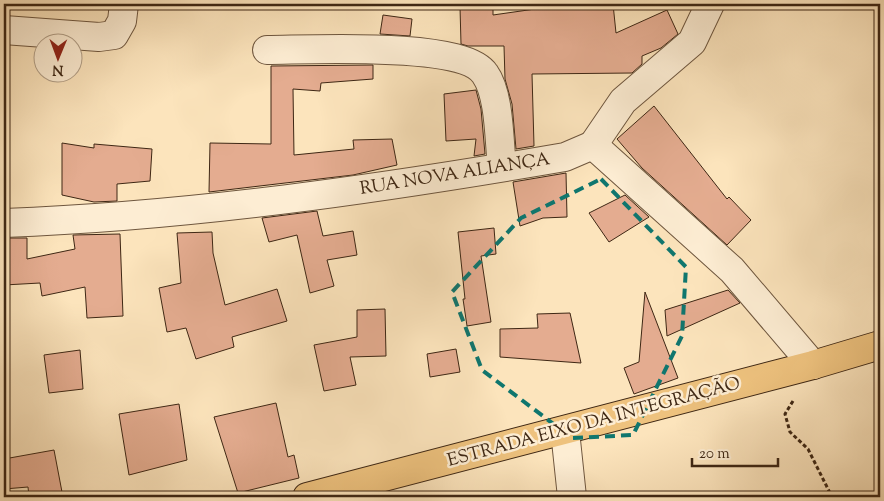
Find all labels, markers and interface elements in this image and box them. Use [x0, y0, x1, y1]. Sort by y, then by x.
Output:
north arrow [32, 32, 82, 82]
text: N [52, 59, 64, 79]
street label: RUA NOVA ALIANÇA [358, 147, 552, 203]
street label: ESTRADA EIXO DA INTEGRAÇÃO [445, 371, 743, 475]
scale bar [692, 436, 778, 468]
text: 20 m [699, 444, 730, 465]

